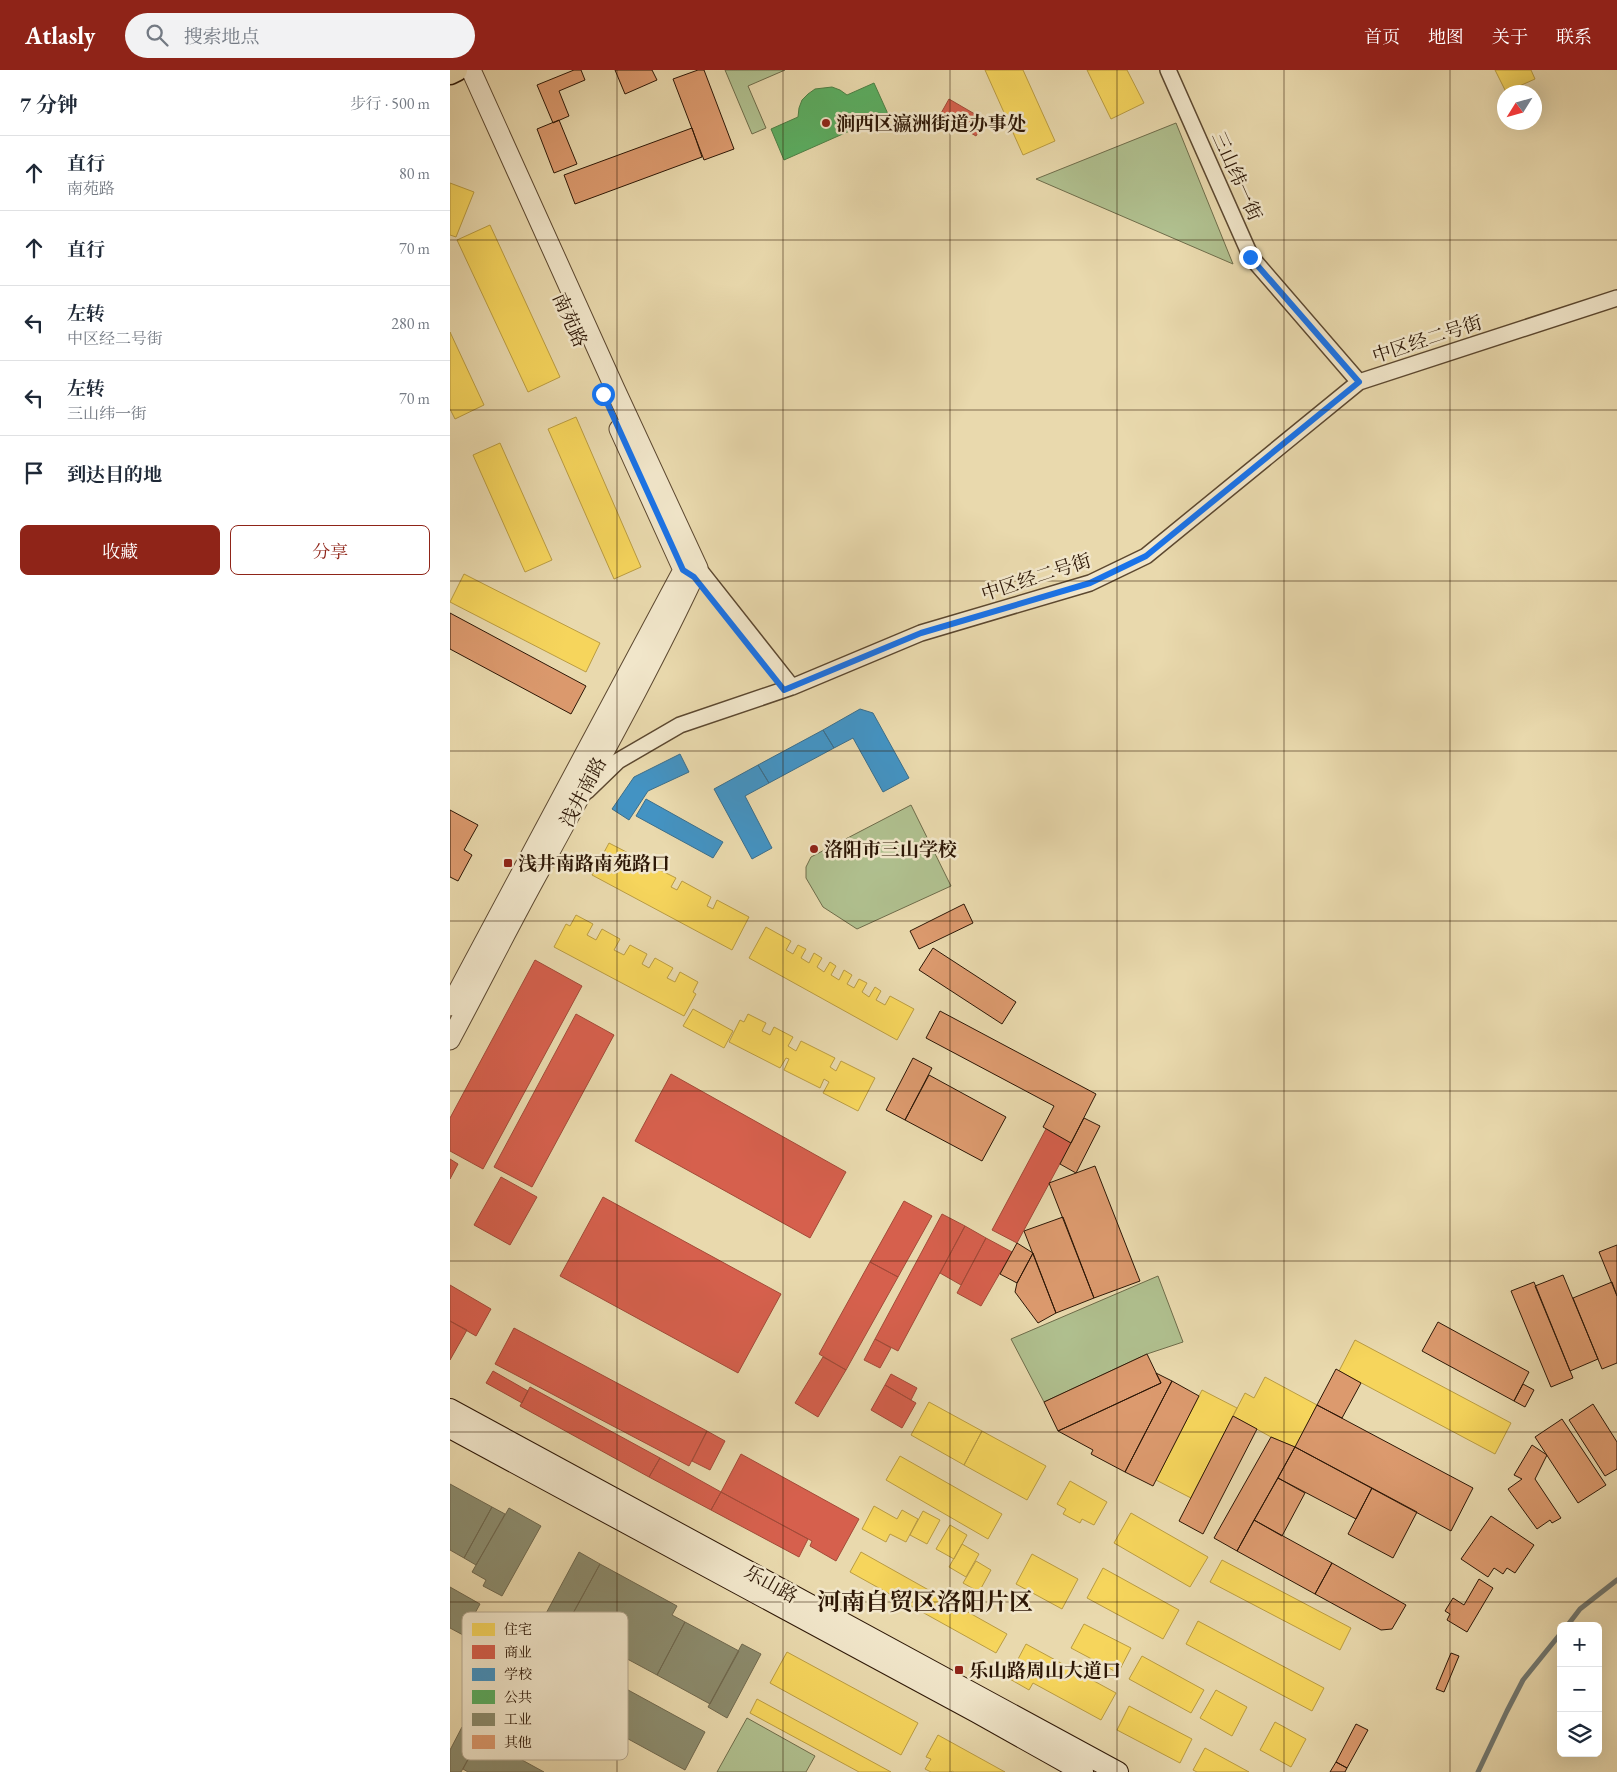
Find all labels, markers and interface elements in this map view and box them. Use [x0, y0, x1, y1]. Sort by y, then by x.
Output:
search box [125, 13, 475, 58]
text: Atlasly [25, 20, 95, 51]
icon: search [143, 21, 171, 49]
text: 搜索地点 [183, 24, 259, 49]
text: 首页 [1364, 25, 1400, 48]
text: 地图 [1428, 25, 1464, 48]
text: 关于 [1492, 25, 1528, 48]
text: 联系 [1556, 25, 1592, 48]
north arrow [1497, 85, 1542, 130]
text: 7 分钟 [20, 91, 78, 118]
text: 步行 · 500 m [350, 93, 430, 114]
place label: 涧西区瀛洲街道办事处 [836, 111, 1026, 136]
marker: 涧西区瀛洲街道办事处 [820, 117, 832, 129]
street label: 三山纬一街 [1206, 128, 1268, 224]
text: 直行 [67, 151, 105, 176]
icon: ahead [20, 159, 48, 187]
text: 80 m [399, 163, 430, 184]
text: 南苑路 [67, 178, 115, 199]
icon: ahead [20, 234, 48, 262]
text: 直行 [67, 237, 105, 262]
text: 70 m [399, 238, 430, 259]
route end [1239, 246, 1262, 269]
street label: 南苑路 [547, 289, 593, 351]
text: 左转 [67, 301, 105, 326]
icon: left [20, 309, 48, 337]
street label: 中区经二号街 [1369, 309, 1485, 369]
text: 280 m [391, 313, 430, 334]
text: 中区经二号街 [67, 328, 163, 349]
text: 左转 [67, 376, 105, 401]
route start [592, 383, 615, 406]
icon: left [20, 384, 48, 412]
text: 70 m [399, 388, 430, 409]
text: 三山纬一街 [67, 403, 147, 424]
icon: arrive [20, 459, 48, 487]
text: 到达目的地 [67, 462, 162, 487]
button: 收藏 [20, 525, 220, 575]
button: 分享 [230, 525, 430, 575]
street label: 中区经二号街 [978, 547, 1094, 607]
street label: 浅井南路 [554, 753, 612, 831]
place label: 洛阳市三山学校 [824, 837, 957, 862]
marker: 洛阳市三山学校 [808, 843, 820, 855]
place label: 浅井南路南苑路口 [518, 851, 670, 876]
marker: 浅井南路南苑路口 [502, 857, 514, 869]
street label: 乐山路 [740, 1559, 802, 1609]
district label: 河南自贸区洛阳片区 [817, 1586, 1033, 1617]
legend [462, 1612, 628, 1760]
text: 住宅 [504, 1620, 532, 1638]
map controls [1557, 1622, 1602, 1757]
button: + [1557, 1622, 1602, 1667]
text: 商业 [504, 1643, 532, 1661]
place label: 乐山路周山大道口 [969, 1658, 1121, 1683]
marker: 乐山路周山大道口 [953, 1664, 965, 1676]
text: 学校 [504, 1665, 532, 1683]
button: − [1557, 1667, 1602, 1712]
text: 公共 [504, 1688, 532, 1706]
text: 工业 [504, 1710, 532, 1728]
button: layers [1557, 1712, 1602, 1757]
text: 其他 [504, 1733, 532, 1751]

